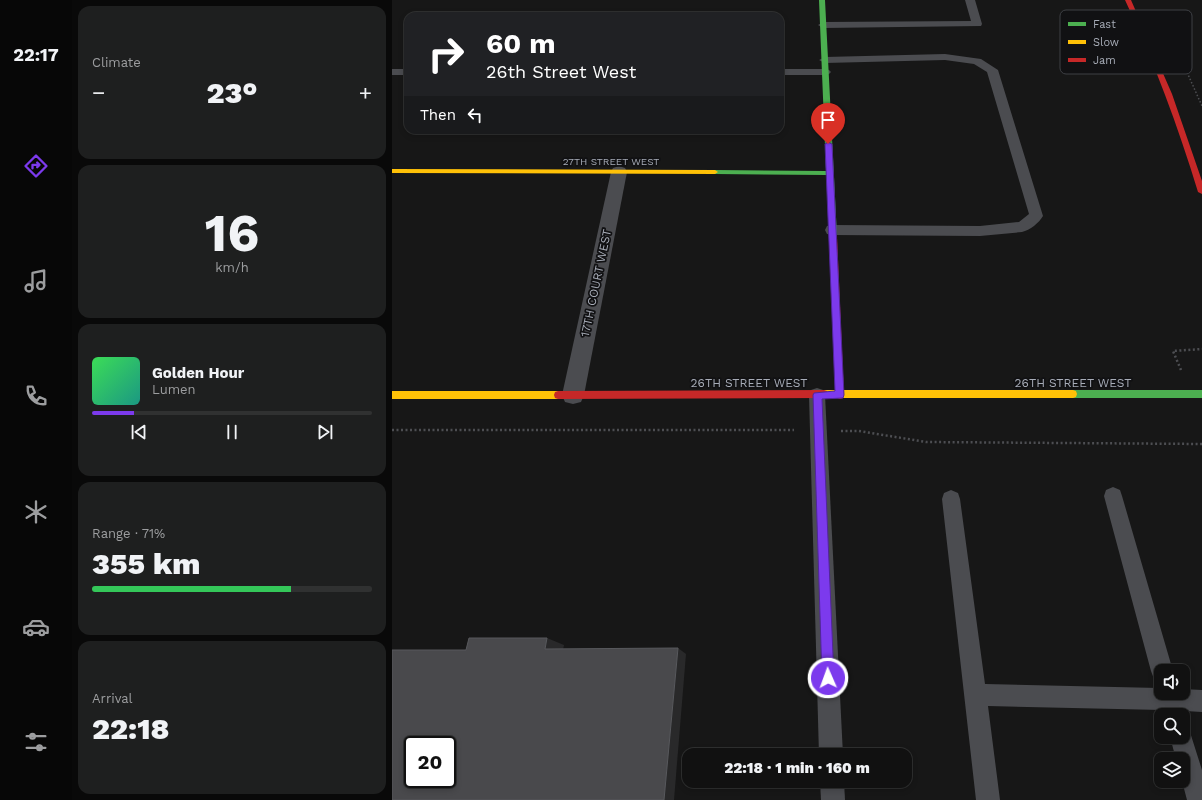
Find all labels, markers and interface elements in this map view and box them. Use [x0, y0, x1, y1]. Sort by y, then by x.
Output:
legend [1060, 10, 1192, 74]
text: Fast [1093, 18, 1116, 31]
text: 60 m [486, 27, 556, 60]
icon: right [420, 28, 472, 80]
text: Slow [1093, 36, 1119, 49]
text: 22:17 [13, 44, 59, 65]
text: Jam [1093, 54, 1116, 67]
text: Climate [92, 55, 141, 70]
text: 26th Street West [486, 61, 636, 82]
text: 23° [206, 75, 258, 110]
text: − [92, 80, 105, 105]
text: + [359, 80, 372, 105]
pin [811, 103, 845, 144]
icon: left [464, 104, 486, 126]
text: Then [420, 106, 456, 124]
icon: arrive [817, 109, 839, 131]
icon: directions [22, 152, 50, 180]
street label: 27TH STREET WEST [563, 156, 659, 167]
text: 16 [205, 203, 259, 264]
street label: 17TH COURT WEST [578, 228, 614, 338]
text: km/h [215, 260, 249, 275]
icon: music [22, 267, 50, 295]
text: Golden Hour [152, 364, 244, 382]
street label: 26TH STREET WEST [691, 376, 807, 390]
street label: 26TH STREET WEST [1015, 376, 1131, 390]
icon: phone [22, 382, 50, 410]
text: Lumen [152, 382, 196, 397]
icon: previous [128, 421, 150, 443]
icon: pause [221, 421, 243, 443]
icon: next [314, 421, 336, 443]
icon: climate [22, 498, 50, 526]
text: Range · 71% [92, 526, 165, 541]
text: 355 km [92, 546, 200, 581]
icon: car [22, 613, 50, 641]
position arrow [807, 657, 849, 699]
map controls [1154, 664, 1190, 788]
button: sound [1154, 664, 1190, 700]
text: Arrival [92, 691, 133, 706]
button: search [1154, 708, 1190, 744]
text: 22:18 [92, 711, 170, 746]
icon: filters [22, 728, 50, 756]
speed limit sign: 20 [404, 736, 456, 788]
button: layers [1154, 752, 1190, 788]
text: 22:18 · 1 min · 160 m [724, 759, 870, 777]

